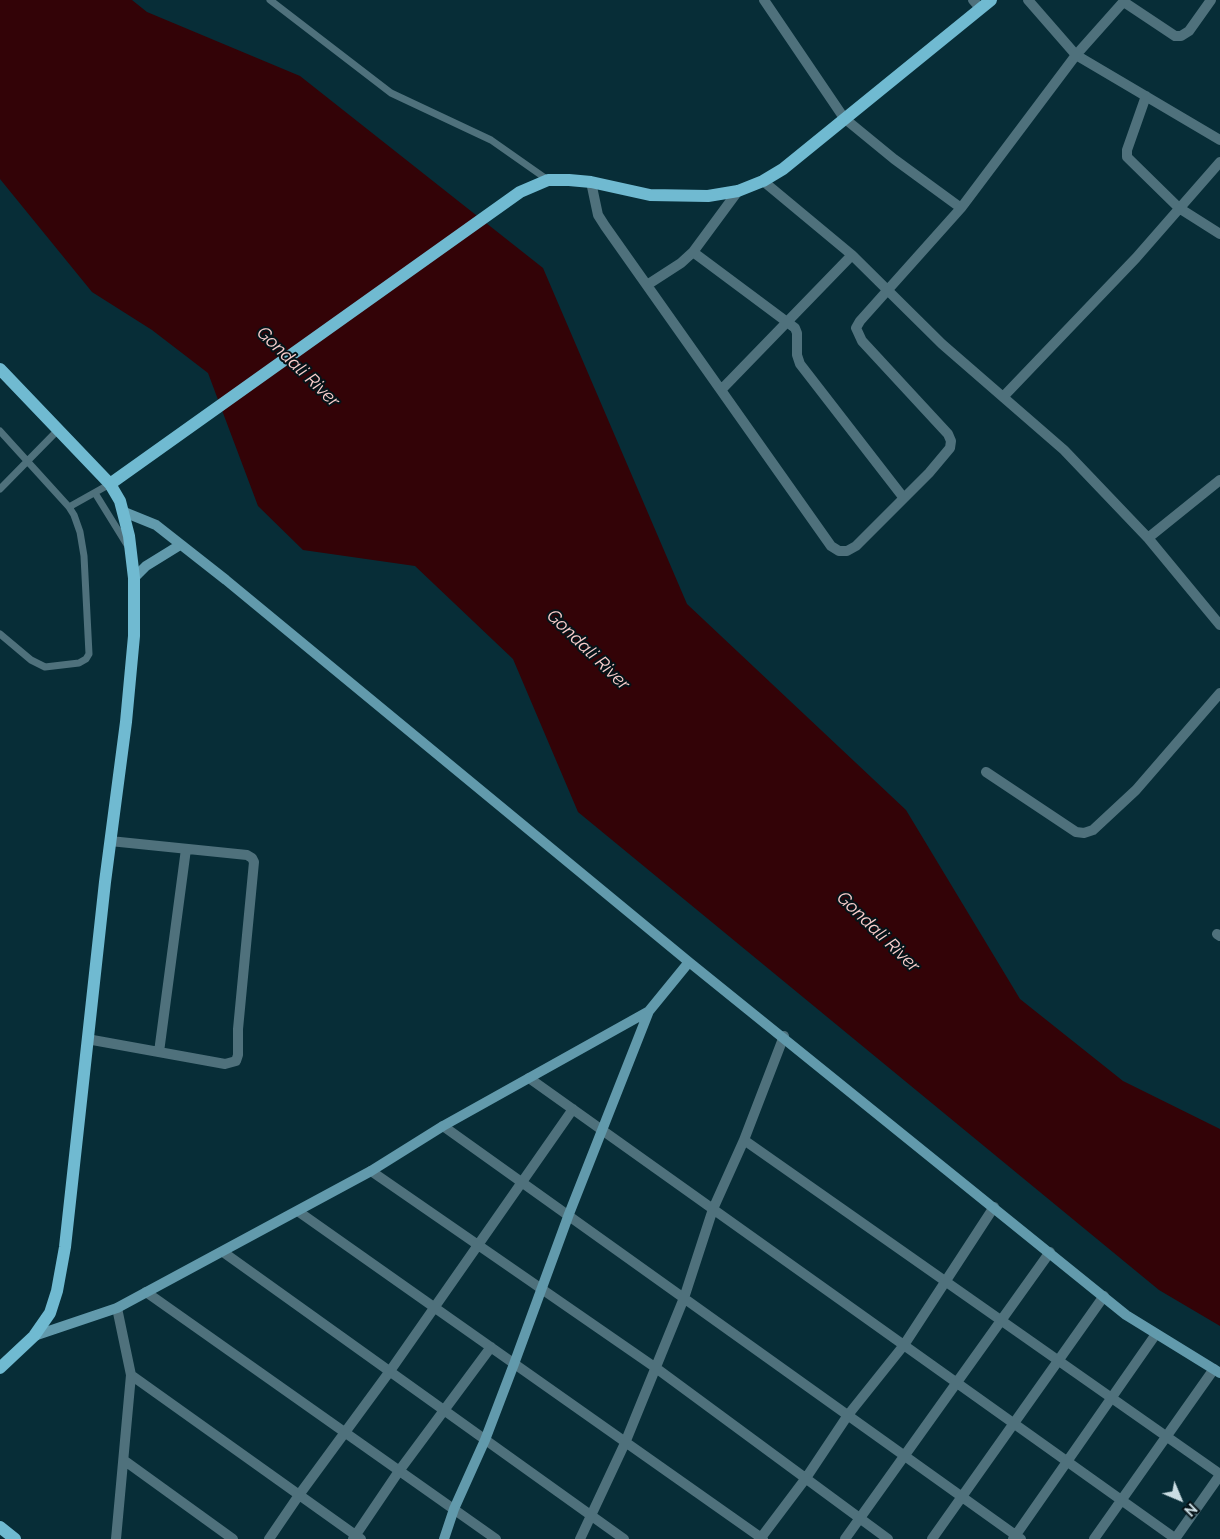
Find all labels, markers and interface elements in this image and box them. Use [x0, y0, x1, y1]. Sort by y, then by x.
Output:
water label: Gondali River [252, 322, 344, 412]
water label: Gondali River [542, 605, 634, 695]
water label: Gondali River [832, 887, 924, 977]
north arrow [1155, 1474, 1205, 1524]
text: N [1181, 1500, 1200, 1519]

